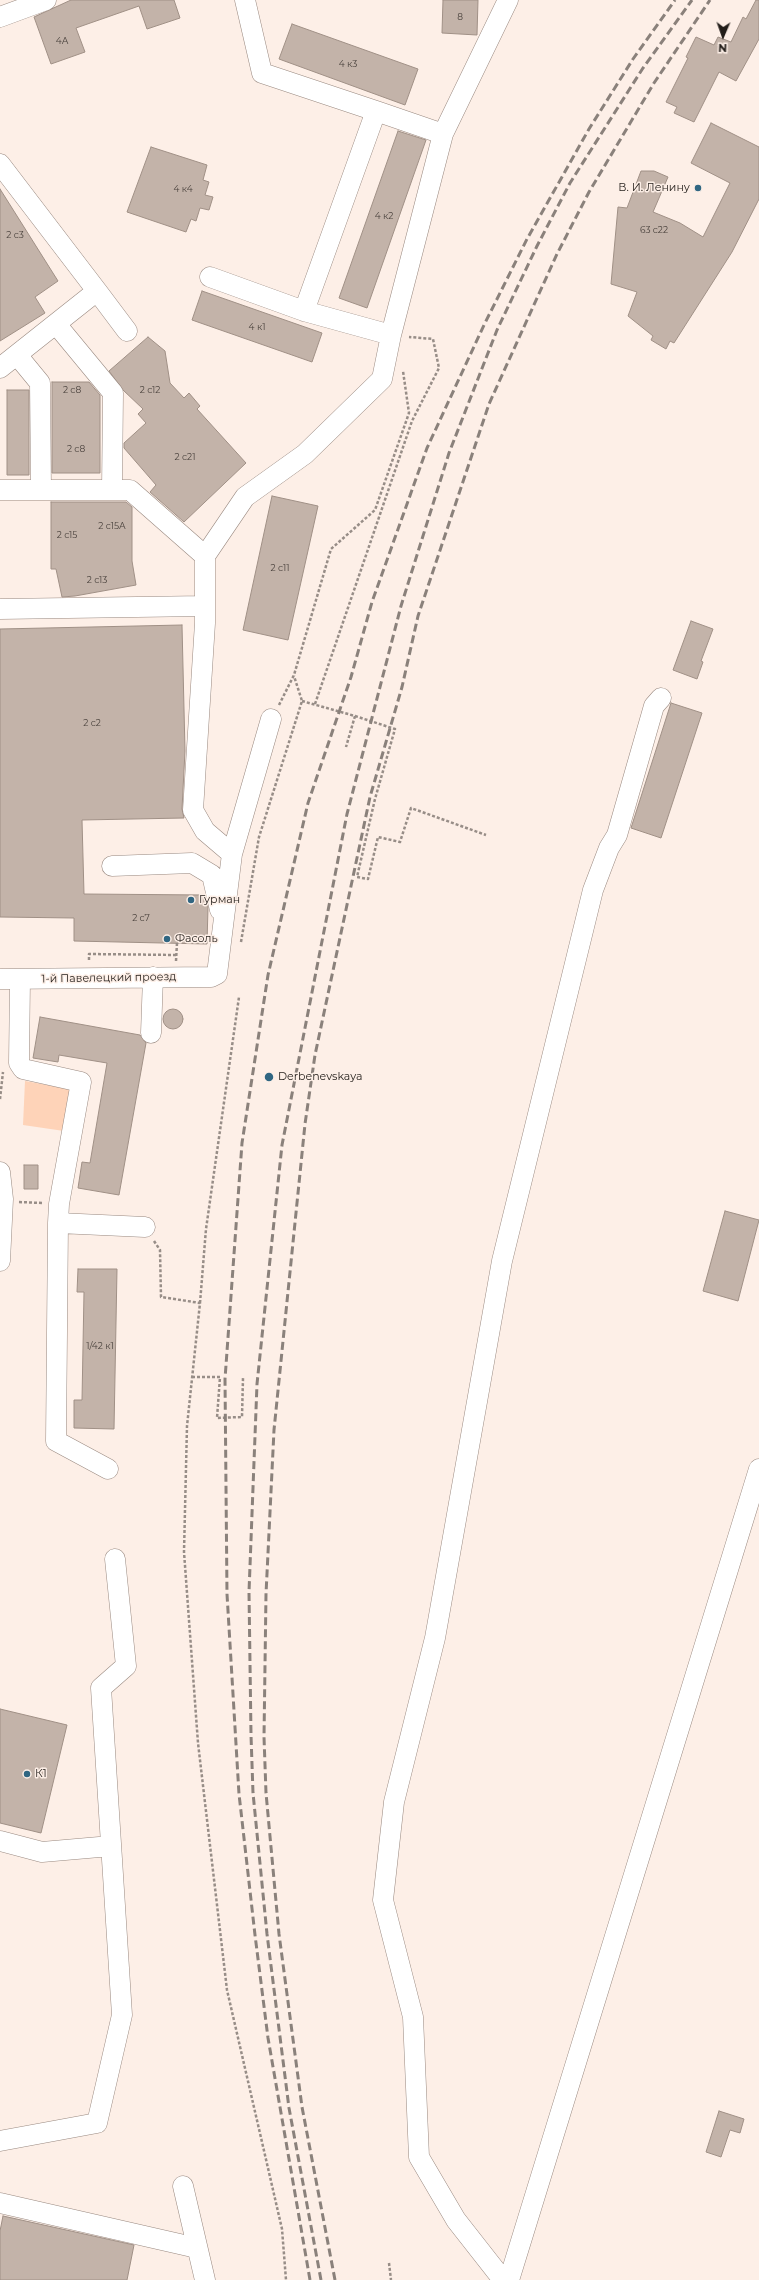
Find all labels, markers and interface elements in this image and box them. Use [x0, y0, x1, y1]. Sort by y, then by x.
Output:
house number: 8 [457, 12, 463, 22]
north arrow [703, 16, 743, 56]
house number: 4А [56, 36, 68, 46]
text: N [718, 41, 727, 55]
house number: 4 к3 [339, 59, 357, 69]
place label: В. И. Ленину [618, 181, 690, 195]
marker: В. И. Ленину [693, 183, 703, 193]
house number: 4 к4 [173, 184, 193, 194]
house number: 4 к2 [375, 211, 393, 221]
house number: 63 с22 [640, 225, 668, 235]
house number: 2 с3 [6, 230, 24, 240]
house number: 4 к1 [249, 322, 265, 332]
house number: 2 с8 [63, 385, 81, 395]
house number: 2 с12 [140, 385, 160, 395]
house number: 2 с8 [67, 444, 85, 454]
house number: 2 с21 [175, 452, 195, 462]
house number: 2 с15А [98, 521, 126, 531]
house number: 2 с15 [57, 530, 77, 540]
house number: 2 с11 [271, 563, 289, 573]
house number: 2 с13 [87, 575, 107, 585]
house number: 2 с2 [83, 718, 101, 728]
place label: Гурман [199, 893, 240, 907]
marker: Гурман [186, 895, 196, 905]
house number: 2 с7 [132, 913, 150, 923]
place label: Фасоль [175, 932, 218, 946]
marker: Фасоль [162, 934, 172, 944]
street label: 1-й Павелецкий проезд [41, 970, 177, 986]
place label: Derbenevskaya [278, 1070, 362, 1084]
marker: Derbenevskaya [263, 1071, 275, 1083]
house number: 1/42 к1 [86, 1341, 114, 1351]
place label: К1 [35, 1767, 47, 1781]
marker: К1 [22, 1769, 32, 1779]

